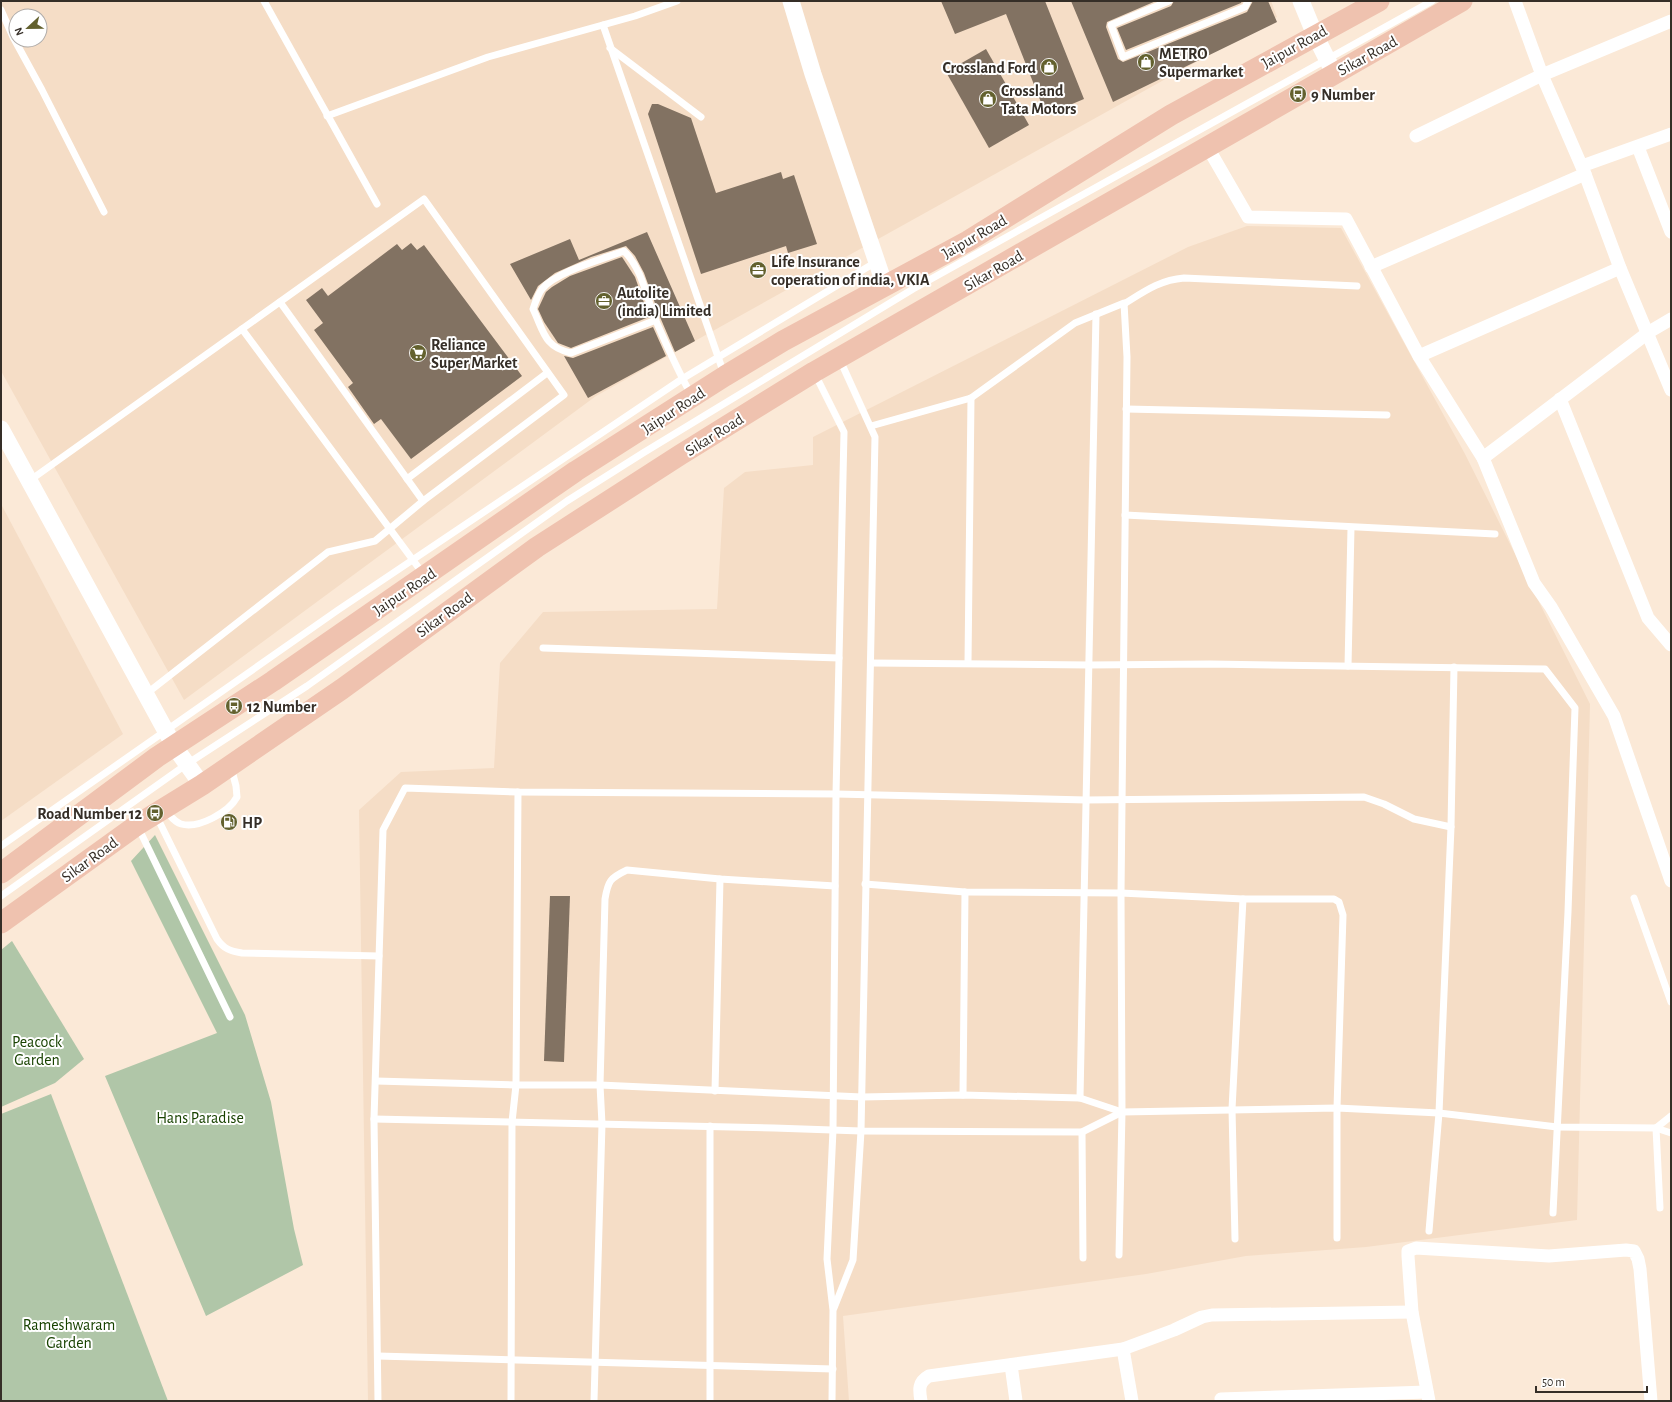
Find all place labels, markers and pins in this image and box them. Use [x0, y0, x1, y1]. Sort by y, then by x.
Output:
place label: METRO Supermarket [1159, 46, 1244, 80]
shop icon: METRO Supermarket [1136, 52, 1156, 72]
shop icon: Crossland Ford [1039, 57, 1059, 77]
place label: Crossland Ford [942, 60, 1037, 76]
place label: Crossland Tata Motors [1001, 83, 1076, 117]
bus stop icon: 9 Number [1288, 84, 1308, 104]
place label: 9 Number [1311, 87, 1375, 103]
shop icon: Crossland Tata Motors [978, 89, 998, 109]
place label: Life Insurance coperation of india, VKIA [771, 254, 930, 288]
office icon: Life Insurance coperation of india, VKIA [748, 260, 768, 280]
place label: Autolite (india) Limited [617, 285, 712, 319]
office icon: Autolite (india) Limited [594, 291, 614, 311]
place label: Reliance Super Market [431, 337, 518, 371]
supermarket icon: Reliance Super Market [408, 343, 428, 363]
bus stop icon: 12 Number [224, 696, 244, 716]
place label: 12 Number [247, 699, 317, 715]
bus stop icon: Road Number 12 [145, 803, 165, 823]
place label: Road Number 12 [37, 806, 142, 822]
fuel station icon: HP [219, 812, 239, 832]
place label: HP [242, 815, 262, 831]

